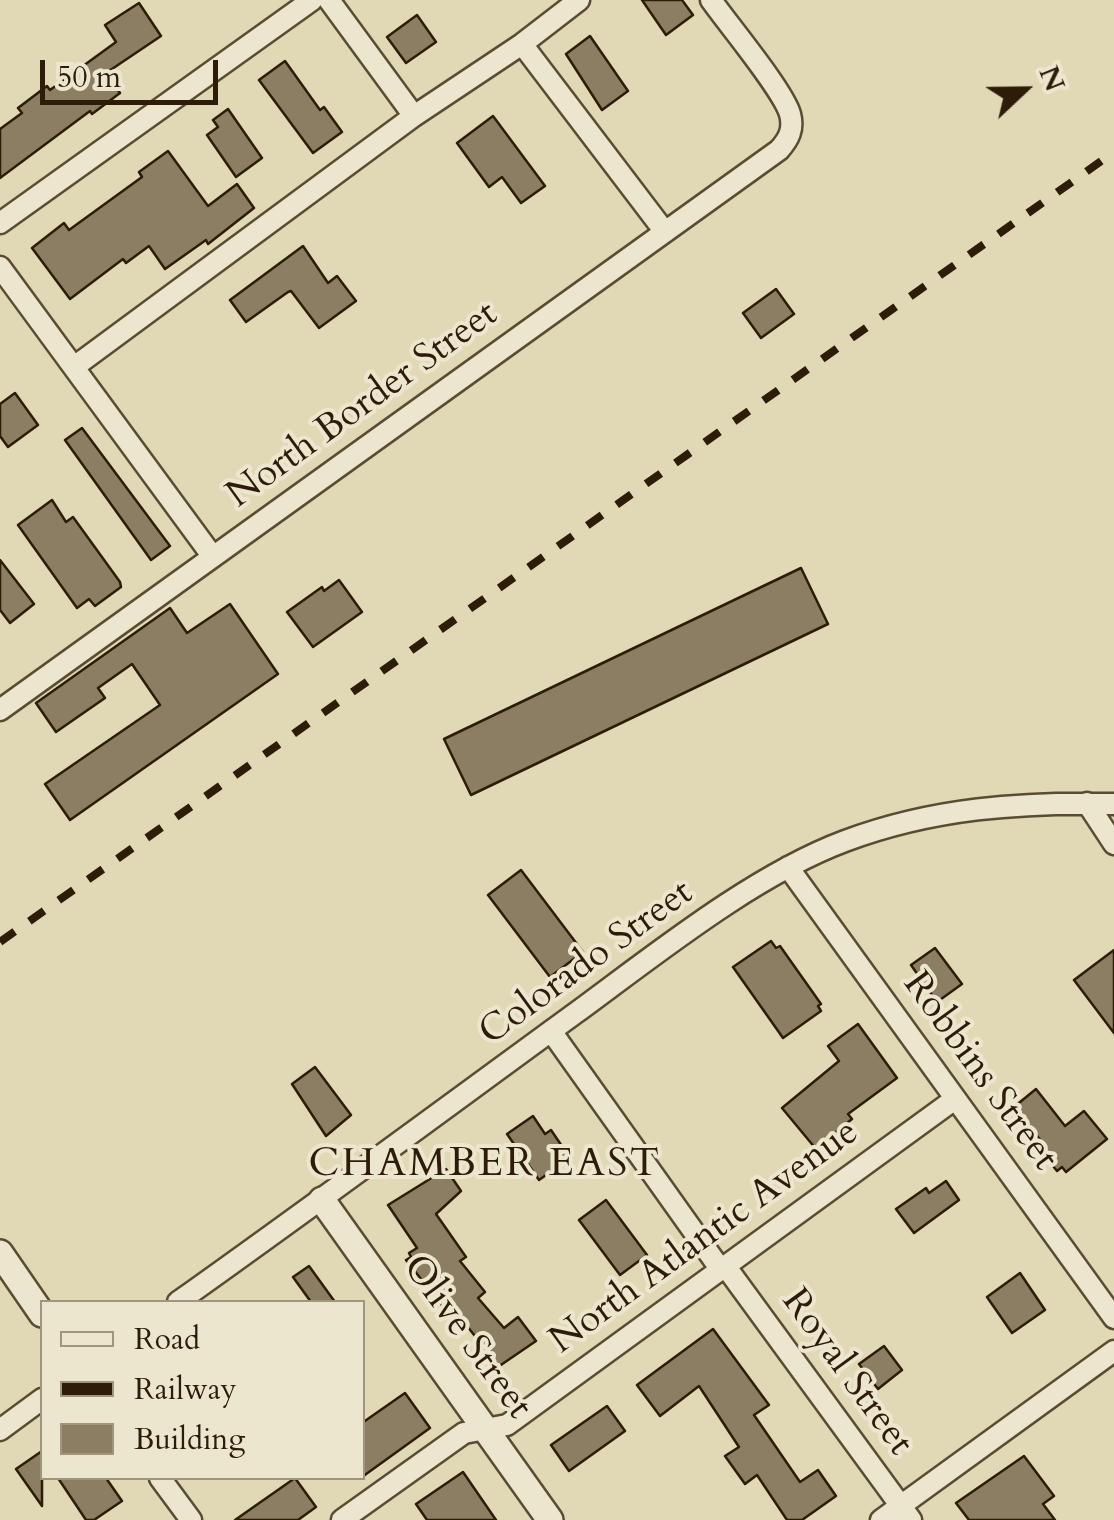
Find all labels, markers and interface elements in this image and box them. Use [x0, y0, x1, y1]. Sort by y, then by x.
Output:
scale bar [45, 40, 222, 102]
north arrow [974, 40, 1074, 140]
text: 50 m [57, 57, 121, 98]
text: N [1030, 60, 1074, 97]
street label: North Border Street [219, 293, 507, 519]
street label: Colorado Street [471, 871, 703, 1057]
street label: Robbins Street [892, 964, 1066, 1180]
street label: North Atlantic Avenue [542, 1111, 868, 1365]
district label: CHAMBER EAST [308, 1142, 662, 1190]
street label: Olive Street [391, 1247, 541, 1429]
street label: Royal Street [770, 1281, 922, 1465]
legend [40, 1300, 365, 1480]
text: Road [134, 1319, 200, 1360]
text: Railway [134, 1369, 237, 1410]
text: Building [134, 1419, 245, 1460]

